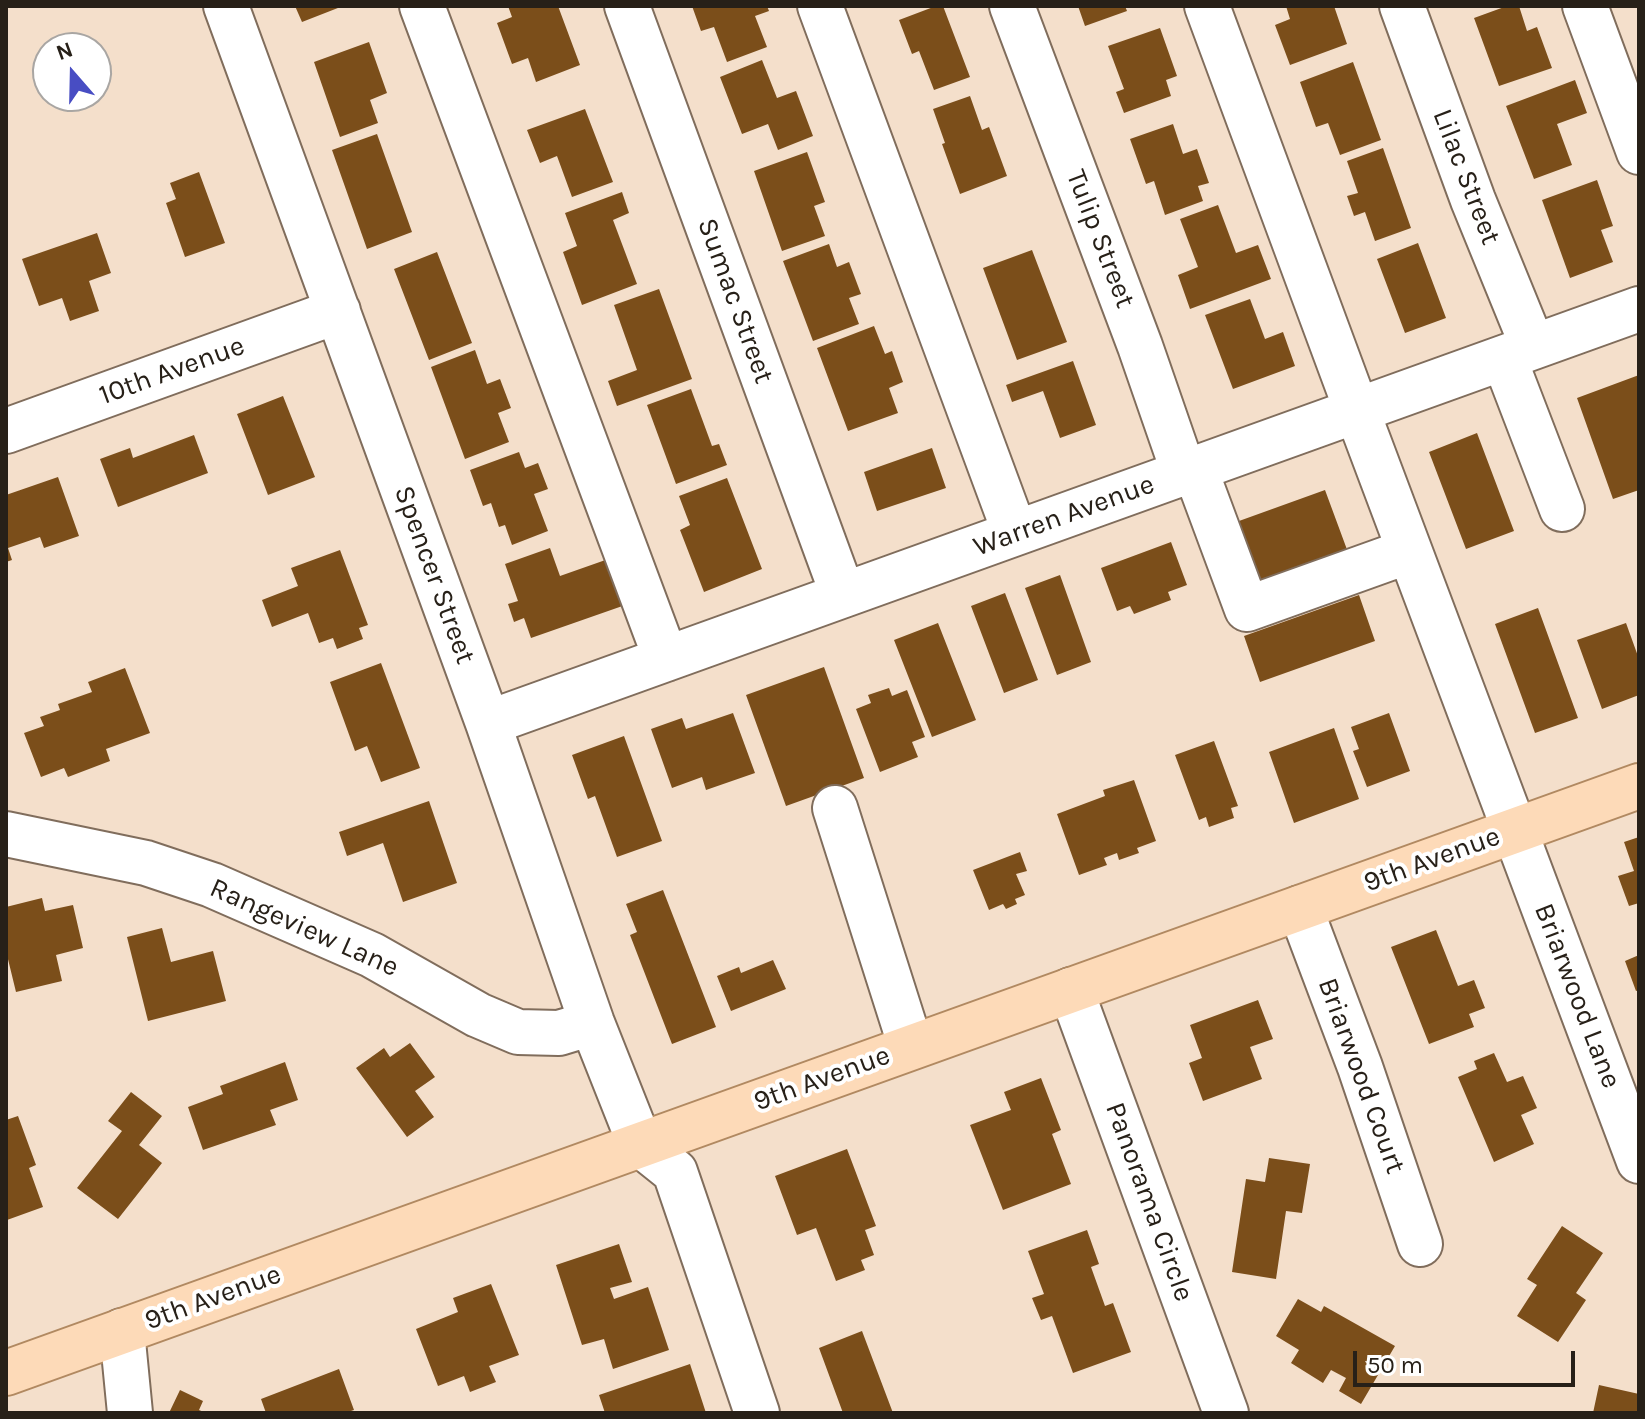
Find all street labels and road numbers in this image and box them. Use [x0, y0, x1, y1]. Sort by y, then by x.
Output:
street label: Lilac Street [1425, 104, 1507, 250]
street label: Tulip Street [1058, 165, 1142, 313]
street label: Sumac Street [690, 214, 780, 388]
street label: 10th Avenue [95, 329, 249, 413]
street label: Warren Avenue [969, 468, 1159, 564]
street label: Spencer Street [386, 481, 482, 669]
street label: 9th Avenue [1359, 820, 1505, 900]
street label: Rangeview Lane [204, 871, 404, 985]
street label: Briarwood Lane [1526, 899, 1628, 1093]
street label: Briarwood Court [1310, 974, 1412, 1178]
street label: 9th Avenue [749, 1039, 895, 1119]
street label: Panorama Circle [1097, 1098, 1201, 1306]
street label: 9th Avenue [140, 1258, 286, 1338]

